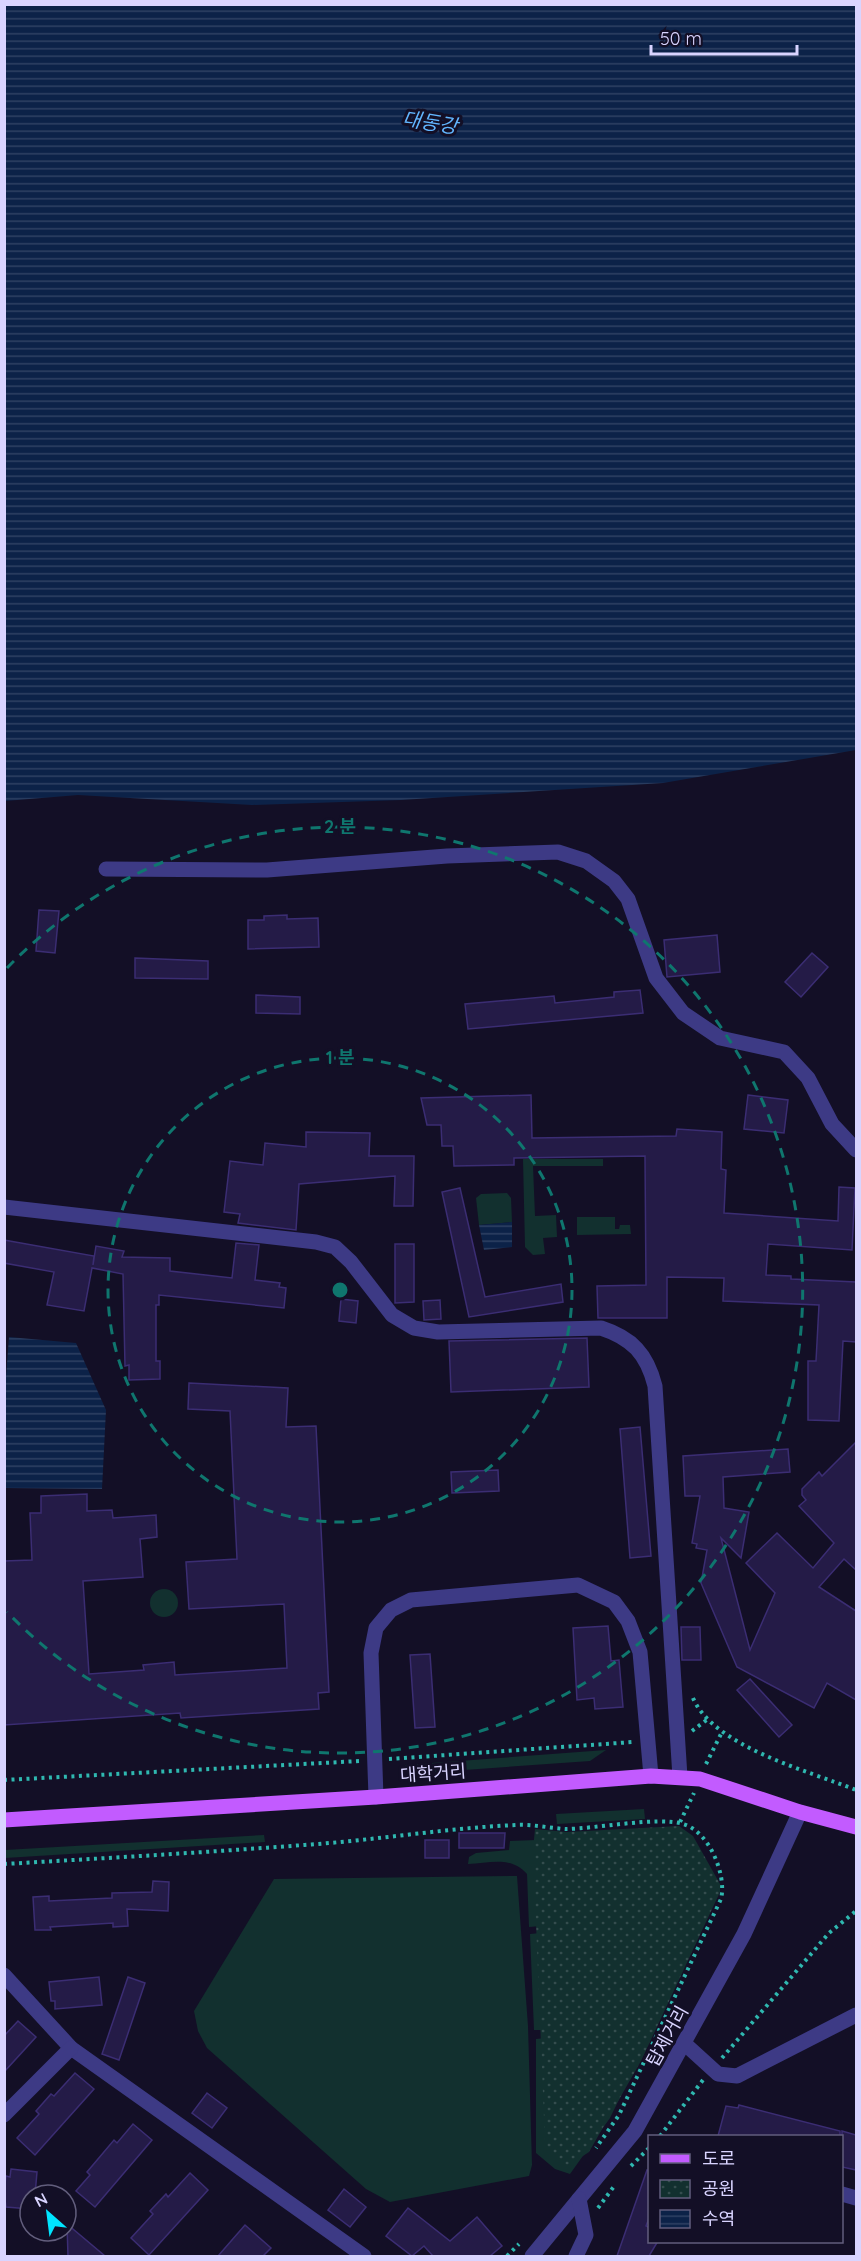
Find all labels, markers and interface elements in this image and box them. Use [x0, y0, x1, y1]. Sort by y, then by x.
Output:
scale bar [651, 18, 796, 56]
text: 50 m [660, 27, 702, 50]
water label: 대동강 [401, 105, 462, 139]
text: 2 분 [324, 815, 356, 838]
text: 1 분 [326, 1046, 355, 1069]
centre of rings [330, 1280, 350, 1300]
street label: 대학거리 [399, 1759, 467, 1787]
street label: 탑제거리 [641, 2001, 693, 2071]
legend [648, 2135, 843, 2243]
text: 도로 [702, 2147, 735, 2170]
text: 공원 [702, 2177, 735, 2200]
north arrow [18, 2183, 78, 2243]
text: N [31, 2188, 51, 2211]
text: 수역 [702, 2207, 735, 2230]

